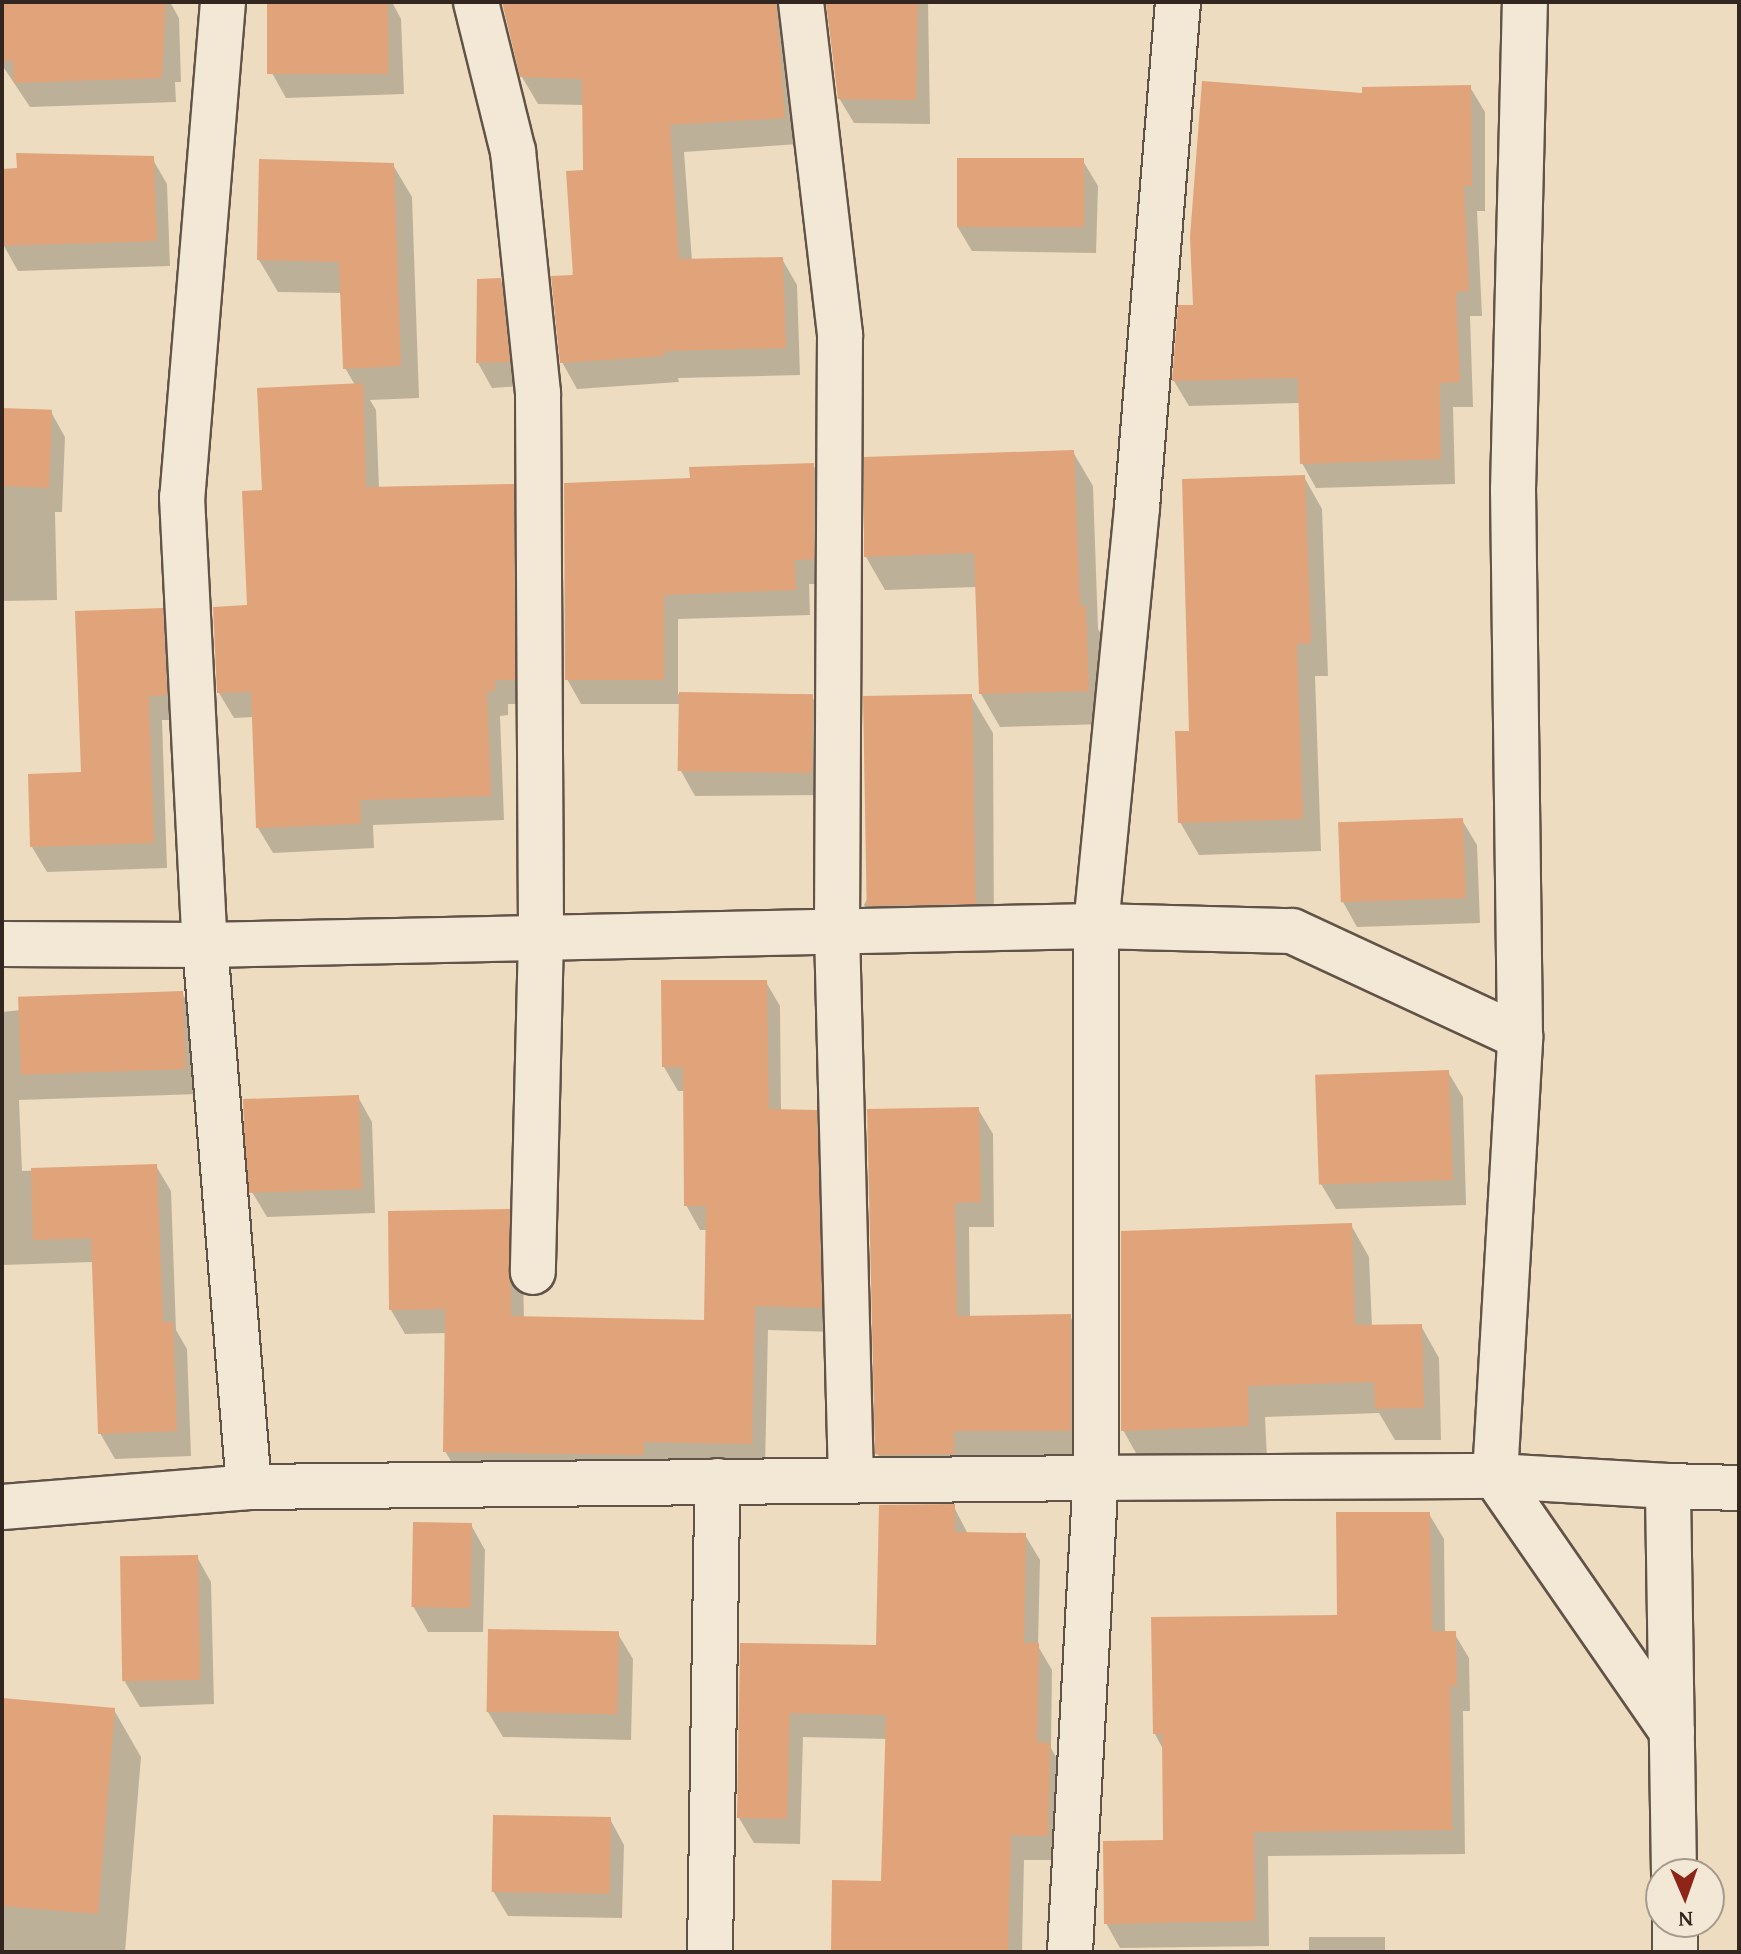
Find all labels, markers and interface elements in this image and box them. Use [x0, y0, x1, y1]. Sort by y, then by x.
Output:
north arrow [1645, 1858, 1725, 1938]
text: N [1678, 1904, 1694, 1936]

